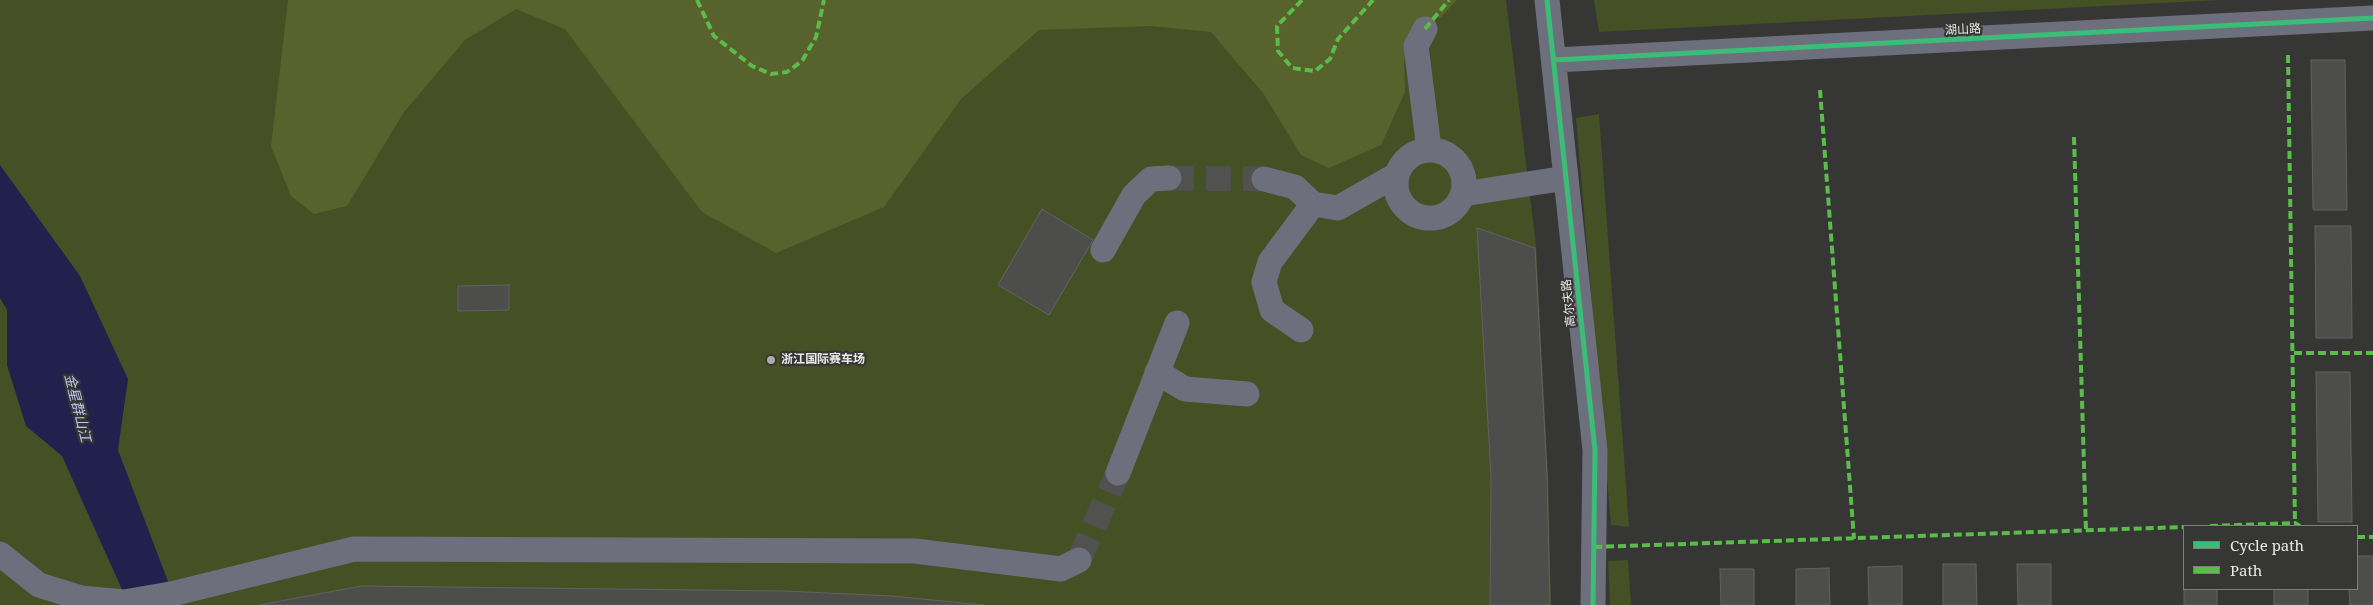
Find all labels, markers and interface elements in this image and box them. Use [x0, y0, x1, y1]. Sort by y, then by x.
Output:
street label: 湖山路 [1945, 22, 1981, 38]
street label: 高尔夫路 [1559, 278, 1579, 328]
place label: 浙江国际赛车场 [781, 353, 865, 367]
marker: 浙江国际赛车场 [765, 354, 777, 366]
water label: 金星群山江 [60, 372, 94, 444]
legend [2183, 525, 2358, 590]
text: Cycle path [2230, 535, 2304, 555]
text: Path [2230, 560, 2262, 580]

